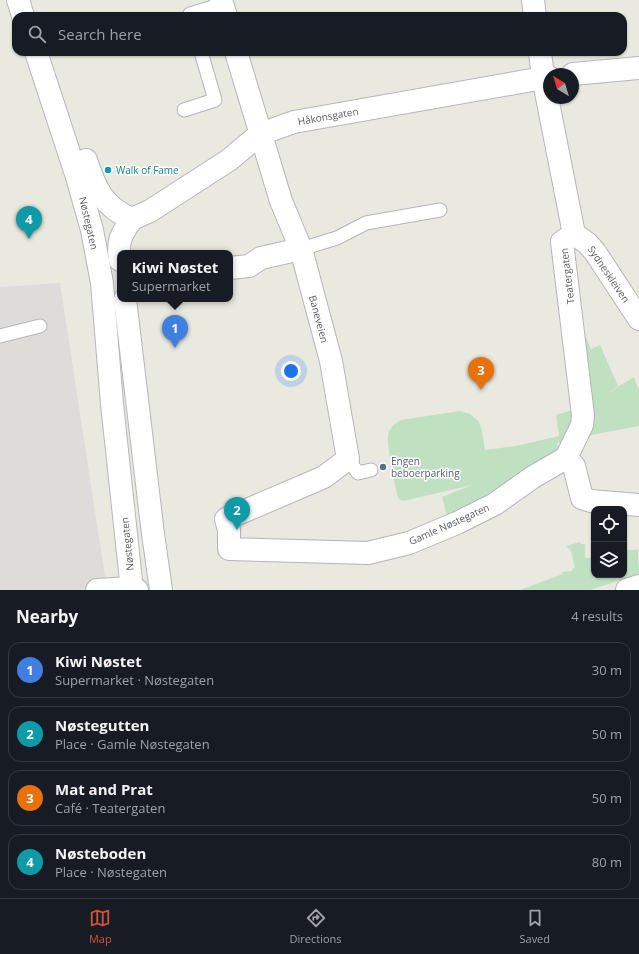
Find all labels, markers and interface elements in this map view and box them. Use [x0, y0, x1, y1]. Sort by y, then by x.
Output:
search box [12, 12, 627, 56]
icon: search [26, 23, 48, 45]
text: Search here [58, 24, 142, 44]
north arrow [543, 68, 579, 104]
street label: Håkonsgaten [297, 104, 359, 128]
place label: Walk of Fame [116, 163, 179, 177]
marker: Walk of Fame [103, 165, 113, 175]
street label: Nøstegaten [76, 195, 102, 251]
pin: 4 [16, 206, 42, 239]
street label: Sydneskleiven [585, 243, 633, 305]
street label: Teatergaten [557, 247, 577, 305]
popup [117, 250, 233, 302]
text: Kiwi Nøstet [132, 257, 218, 277]
text: Supermarket [132, 277, 211, 295]
street label: Baneveien [306, 294, 332, 344]
pin: 1 [162, 315, 188, 348]
pin: 3 [468, 357, 494, 390]
your location [281, 361, 301, 381]
place label: Engen beboerparking [391, 454, 460, 480]
marker: Engen beboerparking [378, 462, 388, 472]
pin: 2 [224, 497, 250, 530]
street label: Gamle Nøstegaten [407, 500, 491, 548]
map controls [591, 506, 627, 578]
button: locate [591, 506, 627, 542]
street label: Nøstegaten [117, 517, 137, 571]
button: layers [591, 542, 627, 578]
text: Nearby [16, 605, 78, 628]
text: 4 results [571, 607, 623, 625]
text: Kiwi Nøstet [55, 651, 142, 671]
text: 1 [26, 661, 34, 679]
text: 30 m [592, 661, 622, 679]
text: Supermarket · Nøstegaten [55, 671, 214, 689]
text: Nøstegutten [55, 715, 149, 735]
text: 2 [26, 725, 34, 743]
text: 50 m [592, 725, 622, 743]
text: Place · Gamle Nøstegaten [55, 735, 210, 753]
text: Mat and Prat [55, 779, 153, 799]
text: 3 [26, 789, 34, 807]
text: 50 m [592, 789, 622, 807]
text: Café · Teatergaten [55, 799, 165, 817]
text: Nøsteboden [55, 843, 146, 863]
text: 4 [26, 853, 34, 871]
text: 80 m [592, 853, 622, 871]
text: Place · Nøstegaten [55, 863, 167, 881]
tab: Map [89, 907, 112, 946]
tab: Directions [290, 907, 342, 946]
tab: Saved [519, 907, 550, 946]

